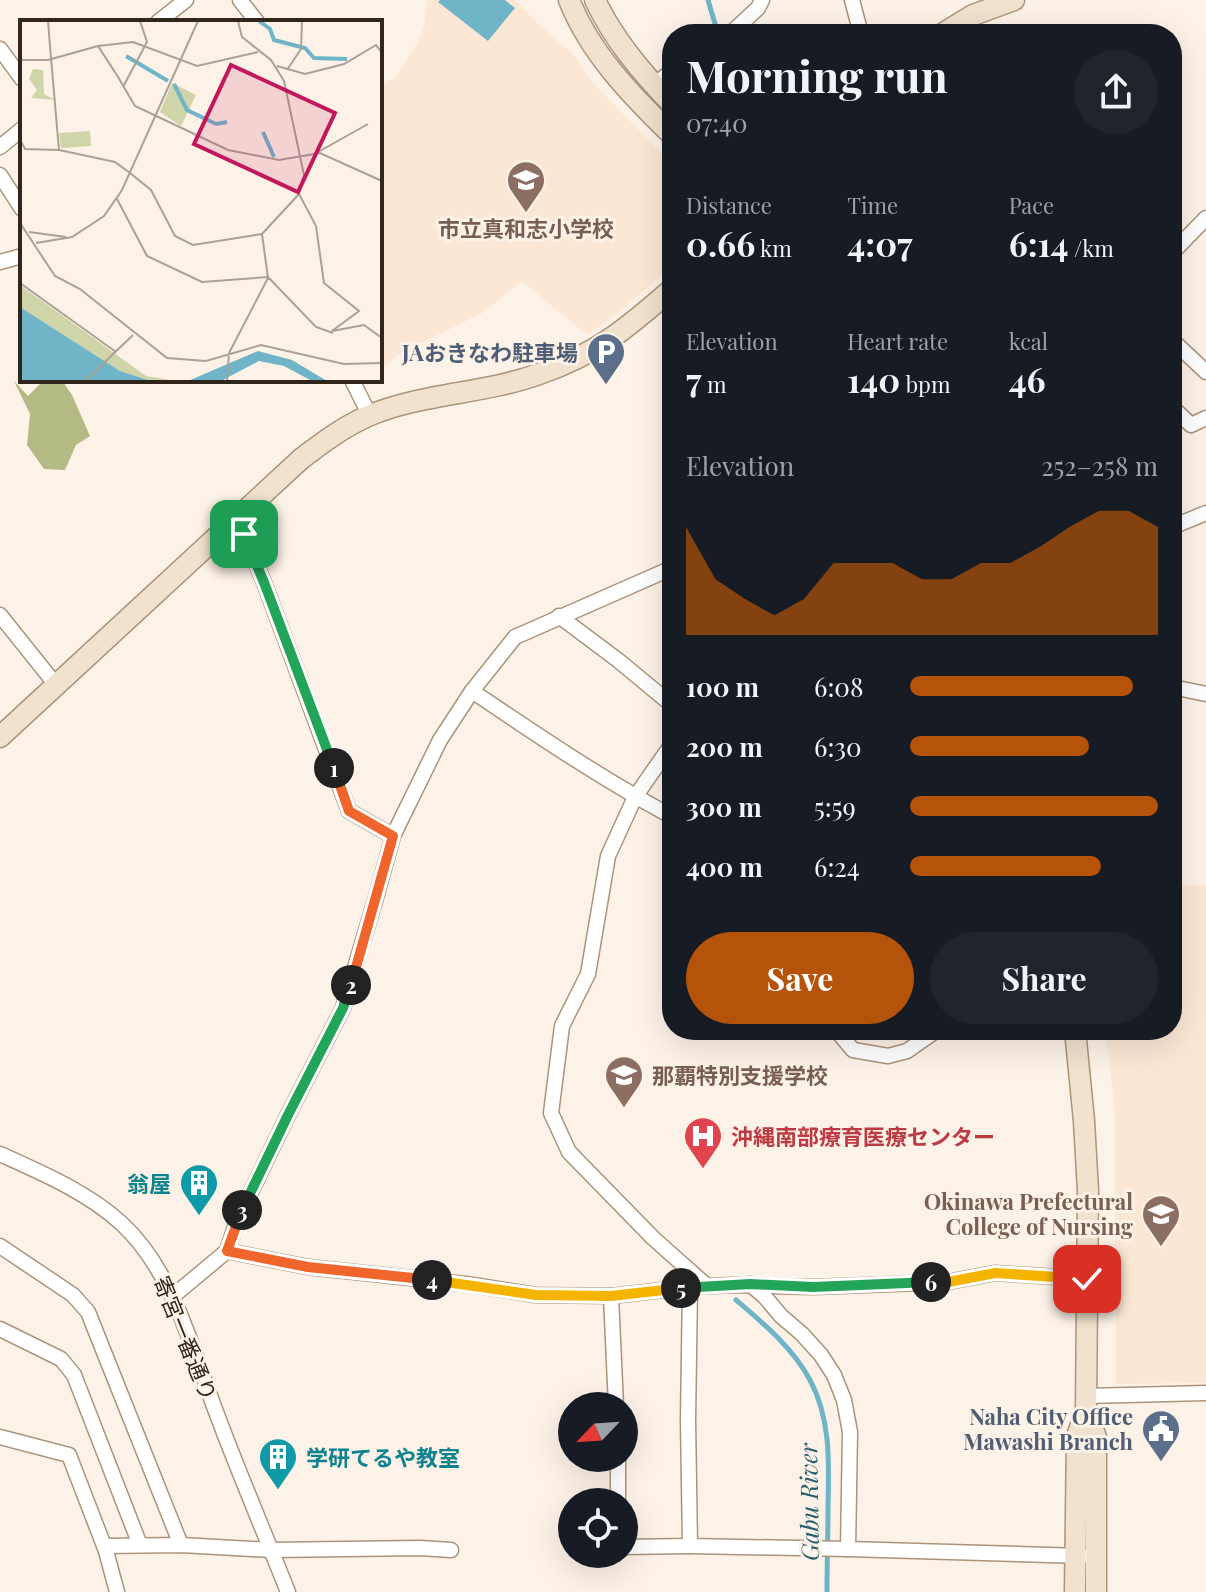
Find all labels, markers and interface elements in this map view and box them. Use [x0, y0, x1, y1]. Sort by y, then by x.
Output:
inset map [20, 20, 382, 382]
text: Morning run [686, 45, 948, 104]
button: share [1074, 50, 1158, 134]
text: 07:40 [686, 105, 748, 140]
school or university icon: 市立真和志小学校 [505, 159, 547, 214]
text: Distance [686, 190, 772, 220]
text: Time [847, 190, 898, 220]
text: Pace [1009, 190, 1054, 220]
place label: 市立真和志小学校 [438, 213, 614, 243]
text: 0.66 [686, 220, 755, 266]
text: 4:07 [847, 220, 913, 266]
text: 6:14 [1009, 220, 1069, 266]
text: km [755, 233, 792, 263]
text: /km [1069, 233, 1114, 263]
text: Elevation [686, 326, 778, 356]
text: Heart rate [847, 326, 948, 356]
text: kcal [1009, 326, 1048, 356]
parking icon: JAおきなわ駐車場 [585, 331, 627, 386]
place label: JAおきなわ駐車場 [401, 337, 578, 367]
text: 7 [686, 356, 701, 402]
text: 140 [847, 356, 900, 402]
text: 46 [1009, 356, 1046, 402]
text: m [701, 369, 727, 399]
text: bpm [900, 369, 950, 399]
text: Elevation [686, 448, 794, 483]
text: 252–258 m [1041, 448, 1158, 483]
pin [210, 500, 278, 568]
icon: arrive [222, 512, 266, 556]
text: 100 m [686, 669, 759, 704]
text: 6:08 [814, 669, 863, 704]
text: 200 m [686, 729, 763, 764]
text: 6:30 [814, 729, 862, 764]
pin: 1 [314, 748, 354, 788]
text: 1 [330, 753, 338, 783]
text: 300 m [686, 789, 762, 824]
text: 5:59 [814, 789, 856, 824]
text: 400 m [686, 849, 763, 884]
text: 6:24 [814, 849, 860, 884]
button: Save [686, 932, 914, 1024]
button: Share [930, 932, 1158, 1024]
pin: 2 [331, 965, 371, 1005]
text: 2 [345, 970, 357, 1000]
school or university icon: 那覇特別支援学校 [603, 1054, 645, 1109]
place label: 那覇特別支援学校 [652, 1060, 828, 1090]
hospital icon: 沖縄南部療育医療センター [682, 1115, 724, 1170]
place label: 沖縄南部療育医療センター [731, 1121, 995, 1151]
building icon: 翁屋 [178, 1162, 220, 1217]
place label: 翁屋 [127, 1168, 171, 1198]
place label: Okinawa Prefectural College of Nursing [924, 1186, 1134, 1241]
pin: 3 [222, 1190, 262, 1230]
school or university icon: Okinawa Prefectural College of Nursing [1140, 1193, 1182, 1248]
text: 3 [237, 1195, 247, 1225]
pin [1053, 1245, 1121, 1313]
icon: check [1065, 1257, 1109, 1301]
pin: 4 [412, 1260, 452, 1300]
pin: 6 [911, 1262, 951, 1302]
text: 4 [426, 1265, 438, 1295]
text: 6 [925, 1267, 937, 1297]
pin: 5 [661, 1268, 701, 1308]
street label: 寄宮一番通り [147, 1271, 225, 1405]
text: 5 [676, 1273, 686, 1303]
north arrow [558, 1392, 638, 1472]
map controls [558, 1392, 638, 1568]
place label: Naha City Office Mawashi Branch [963, 1401, 1134, 1456]
public building icon: Naha City Office Mawashi Branch [1140, 1408, 1182, 1463]
building icon: 学研てるや教室 [257, 1436, 299, 1491]
place label: 学研てるや教室 [306, 1442, 460, 1472]
water label: Gabu River [791, 1442, 825, 1561]
button: locate [558, 1488, 638, 1568]

